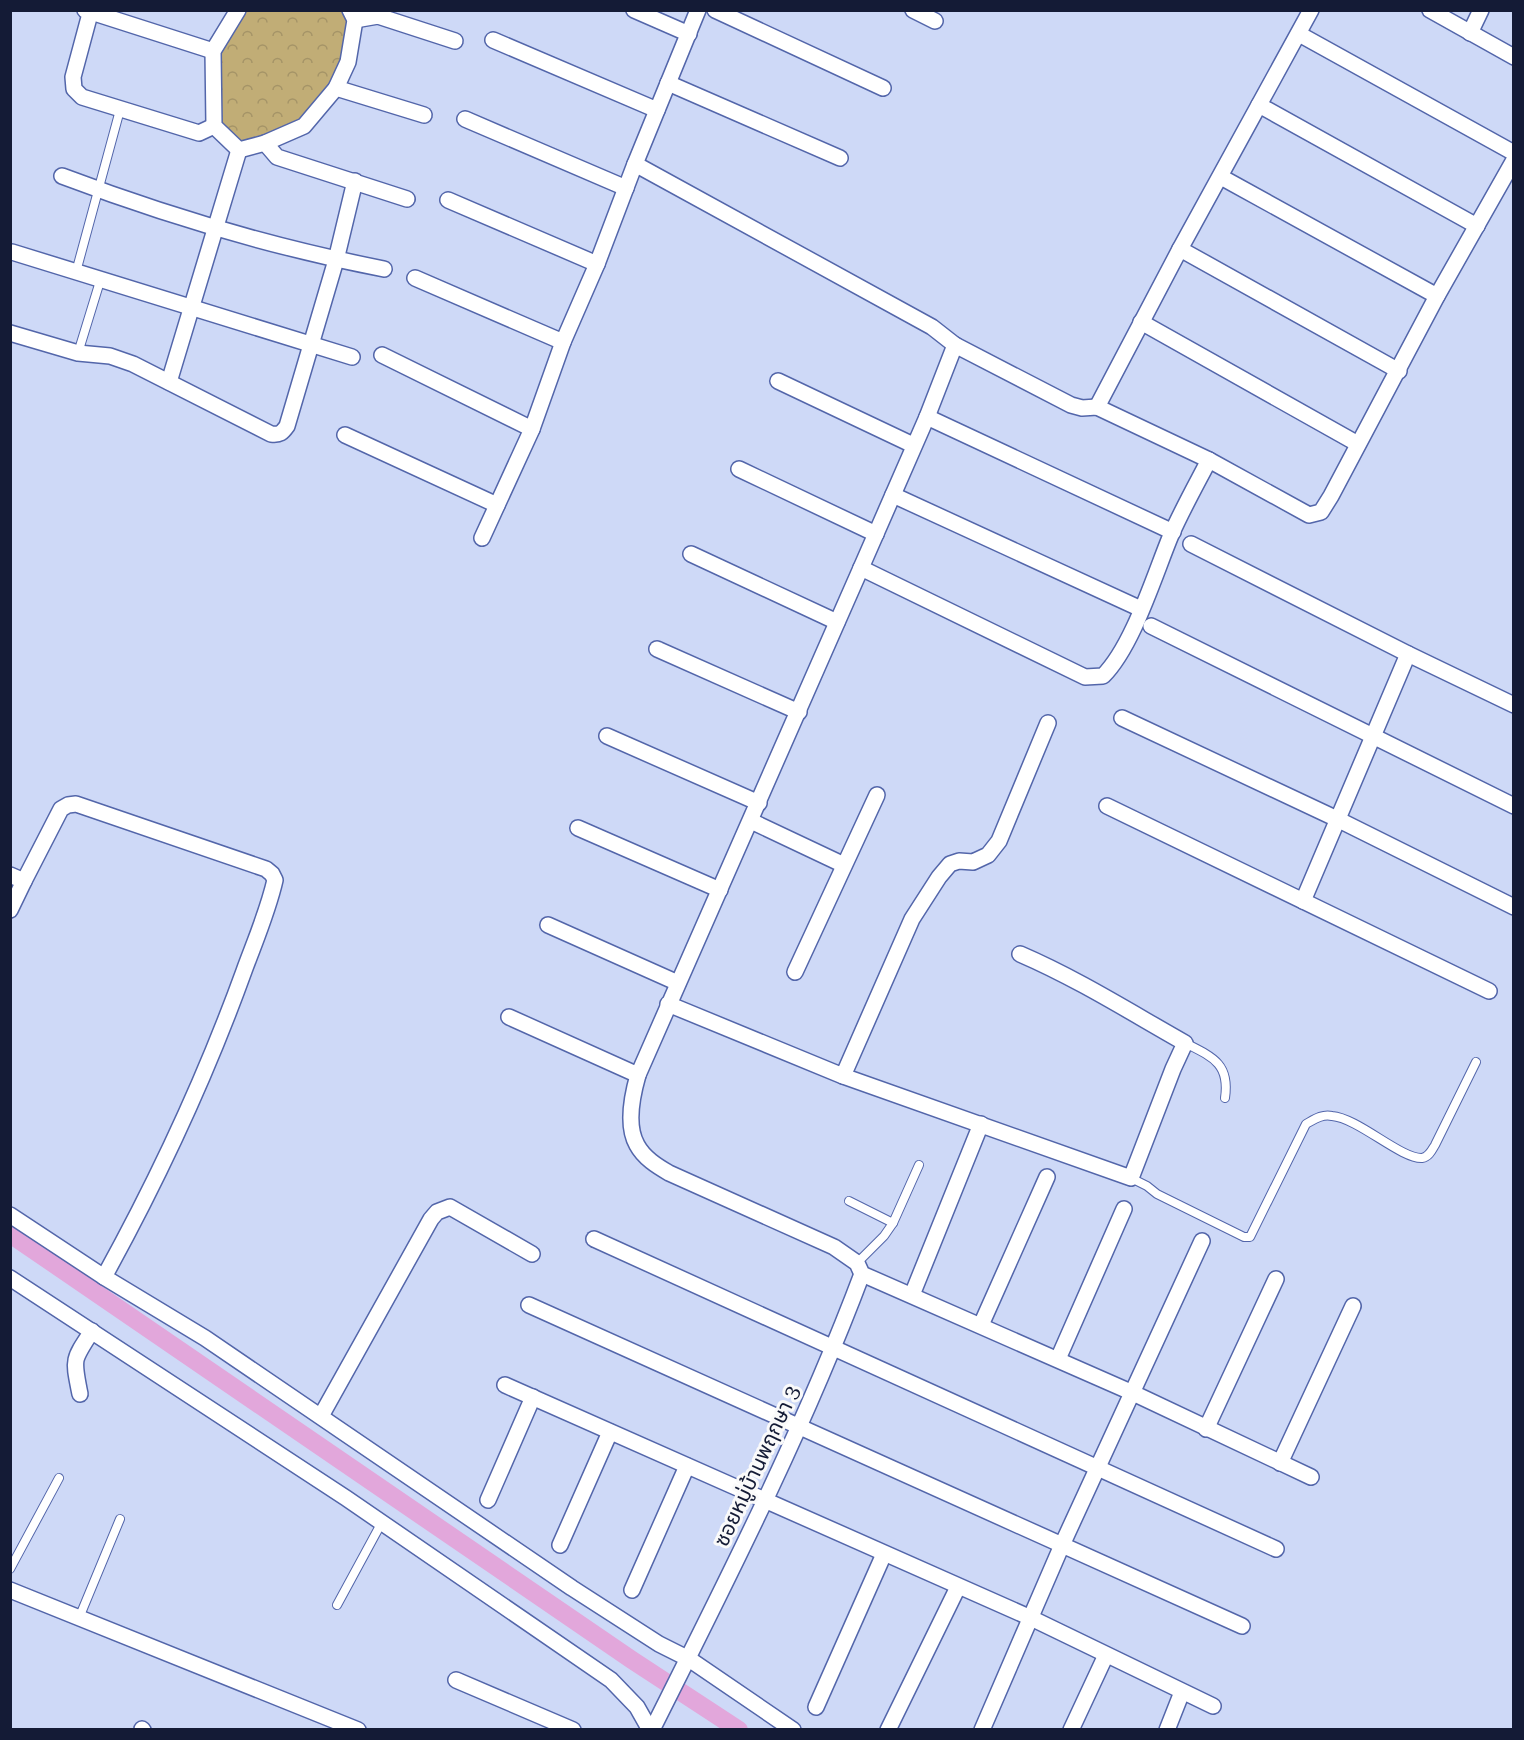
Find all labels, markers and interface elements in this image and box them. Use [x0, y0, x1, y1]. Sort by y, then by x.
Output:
street label: ซอยหมู่บ้านพฤกษา 3 [709, 1382, 806, 1551]

